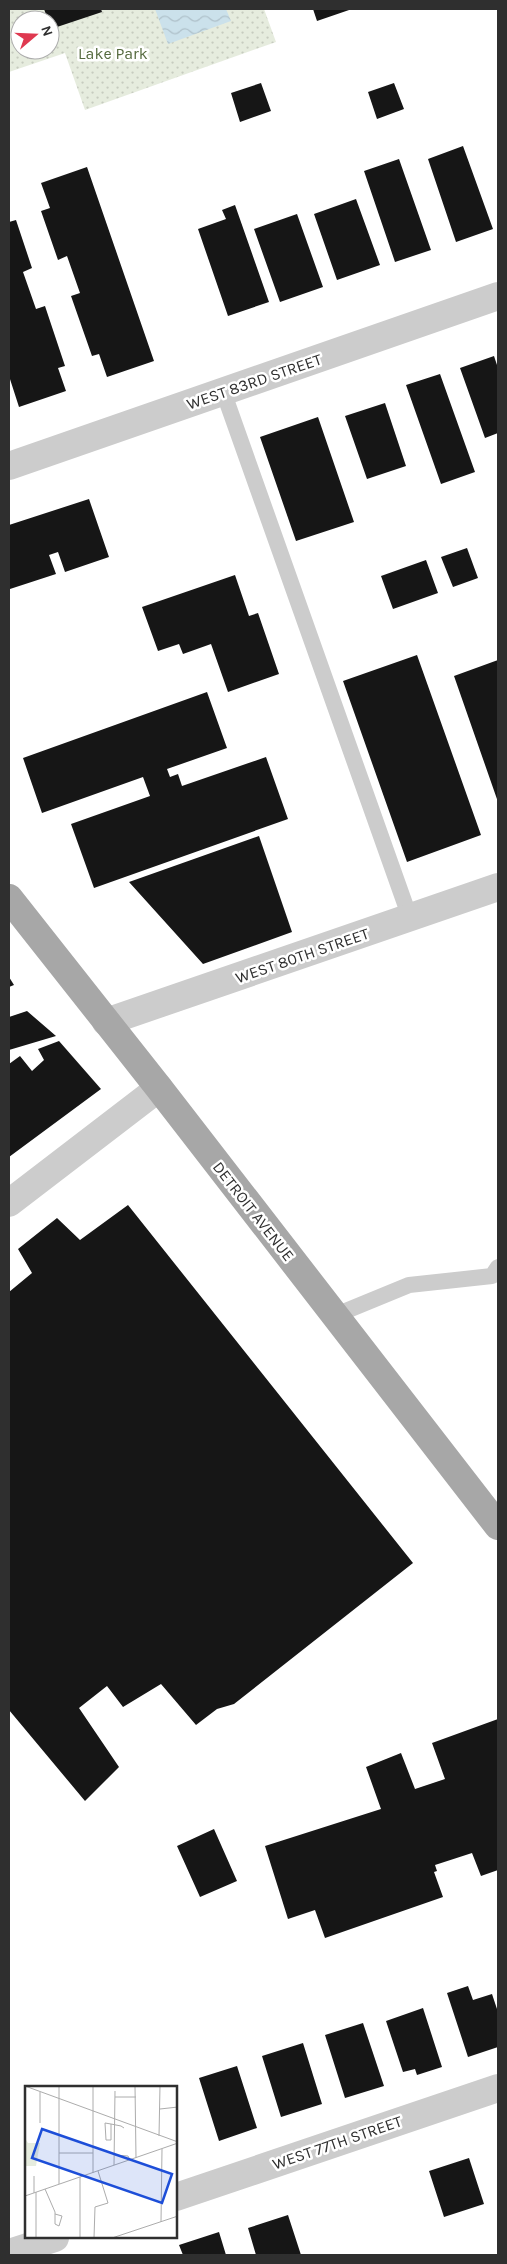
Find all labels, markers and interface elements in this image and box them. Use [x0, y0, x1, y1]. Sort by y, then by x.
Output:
north arrow [10, 10, 60, 60]
text: N [37, 23, 56, 38]
park label: Lake Park [78, 44, 148, 63]
street label: WEST 83RD STREET [184, 349, 324, 414]
street label: WEST 80TH STREET [233, 924, 371, 987]
street label: DETROIT AVENUE [209, 1158, 298, 1265]
inset map [25, 2086, 178, 2239]
street label: WEST 77TH STREET [270, 2111, 404, 2174]

